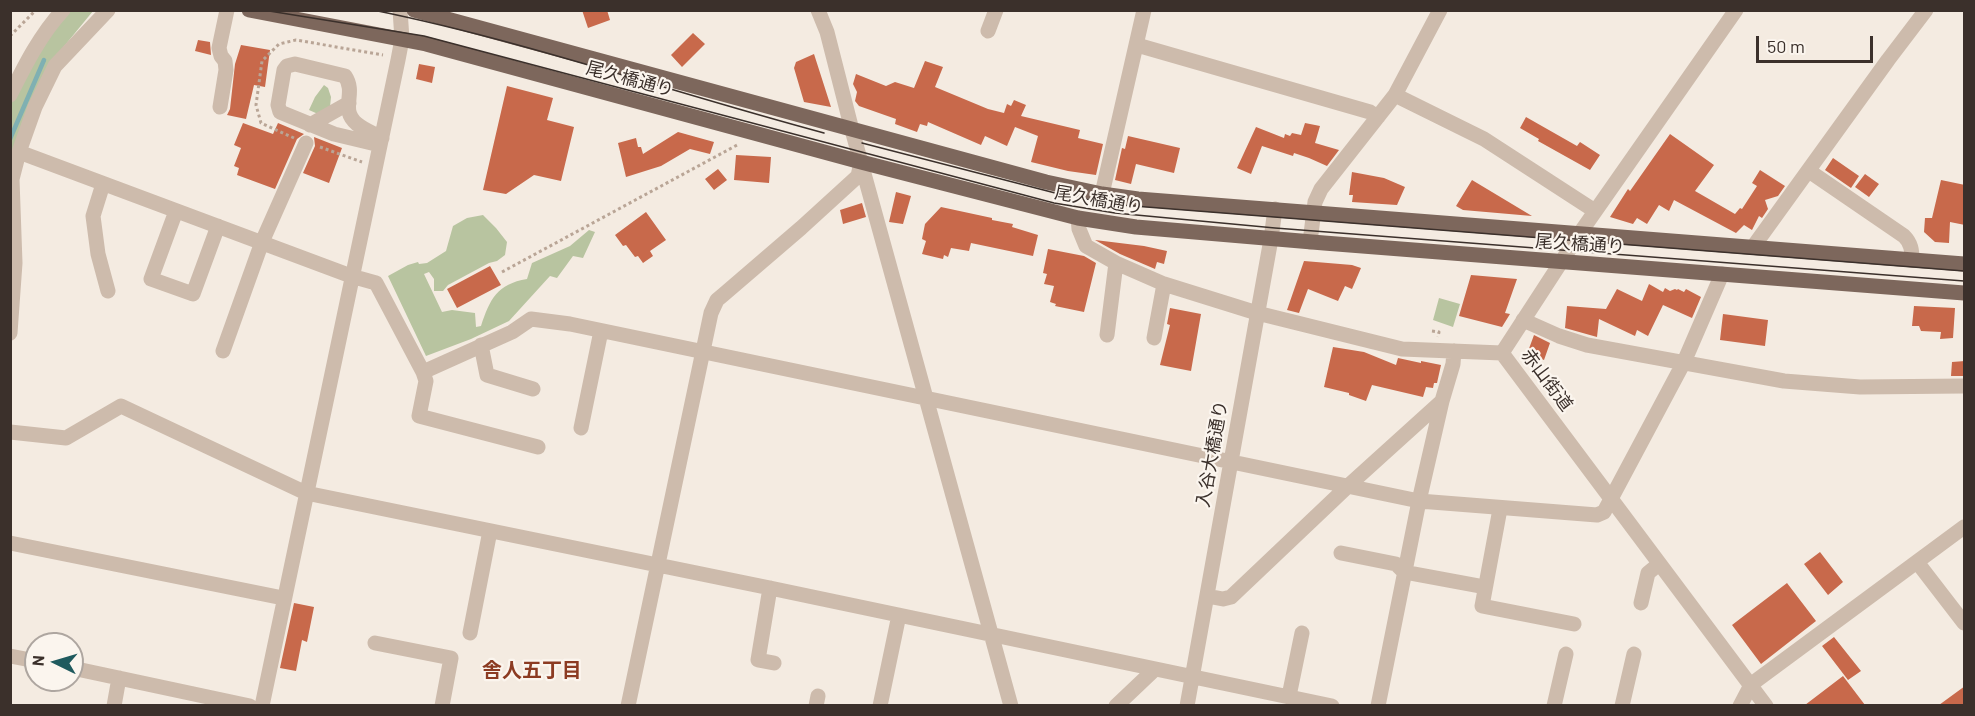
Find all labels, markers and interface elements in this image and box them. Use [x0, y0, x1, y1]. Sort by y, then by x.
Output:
scale bar [1759, 24, 1876, 62]
text: 50 m [1767, 35, 1805, 57]
street label: 尾久橋通り [584, 57, 676, 101]
street label: 尾久橋通り [1053, 182, 1145, 218]
street label: 尾久橋通り [1534, 230, 1626, 258]
street label: 赤山街道 [1517, 345, 1577, 415]
street label: 入谷大橋通り [1192, 399, 1232, 509]
north arrow [24, 632, 84, 692]
text: N [28, 654, 47, 667]
district label: 舎人五丁目 [482, 658, 582, 682]

